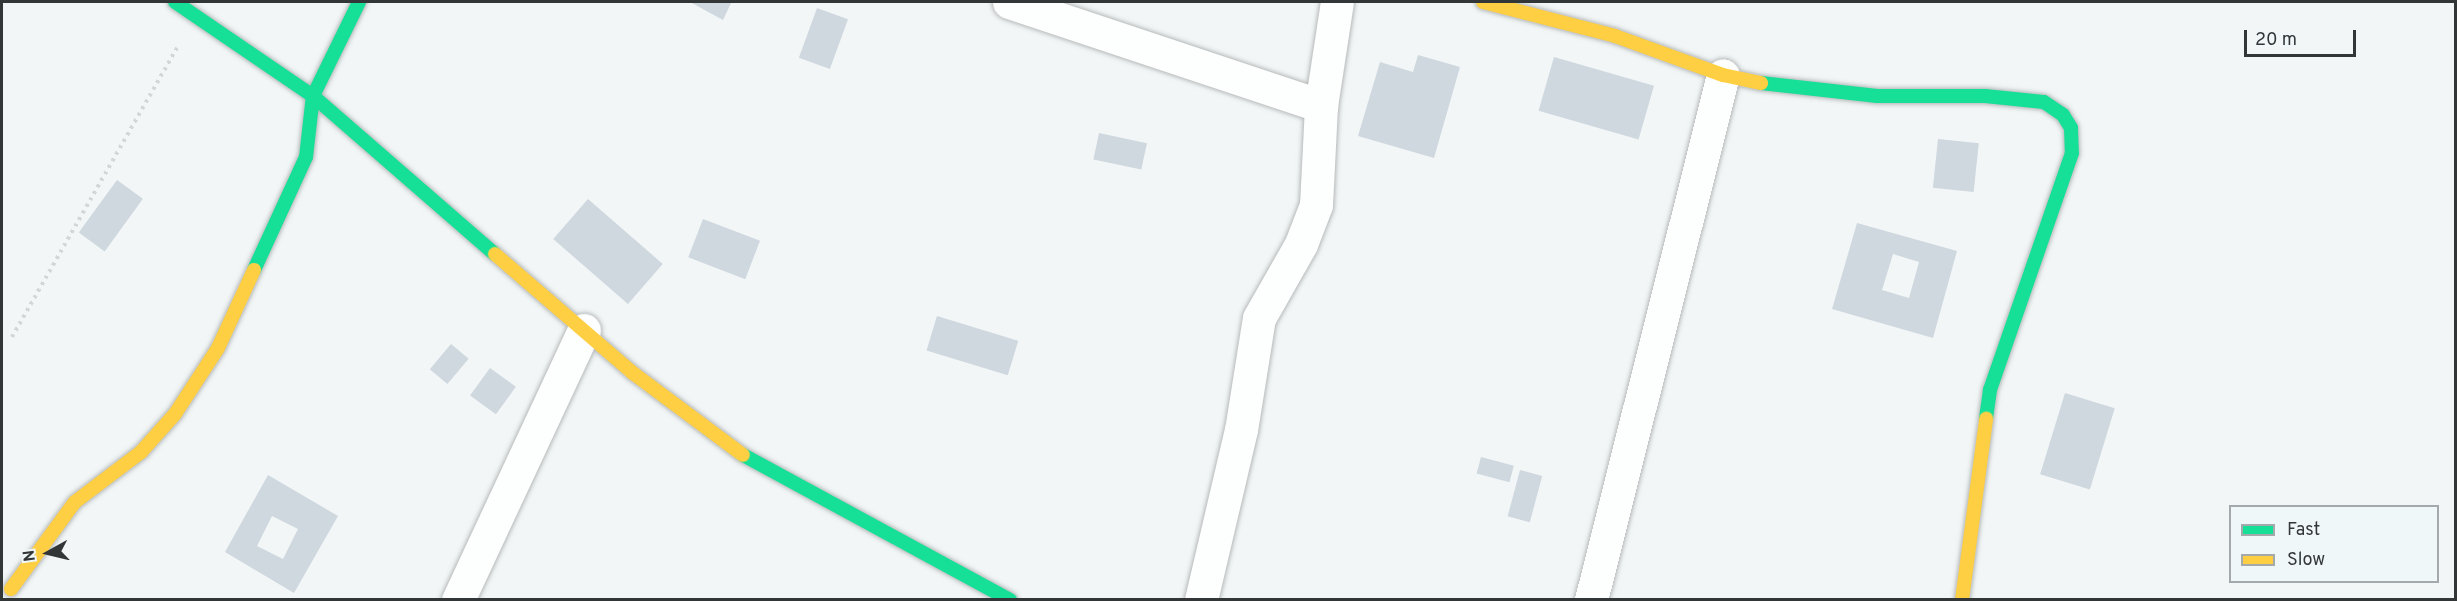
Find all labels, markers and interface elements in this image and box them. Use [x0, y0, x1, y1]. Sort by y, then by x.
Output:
scale bar [2247, 18, 2360, 56]
text: 20 m [2255, 29, 2297, 52]
legend [2229, 505, 2439, 583]
text: Fast [2287, 519, 2320, 542]
north arrow [18, 523, 78, 583]
text: N [19, 548, 41, 563]
text: Slow [2287, 549, 2325, 572]

